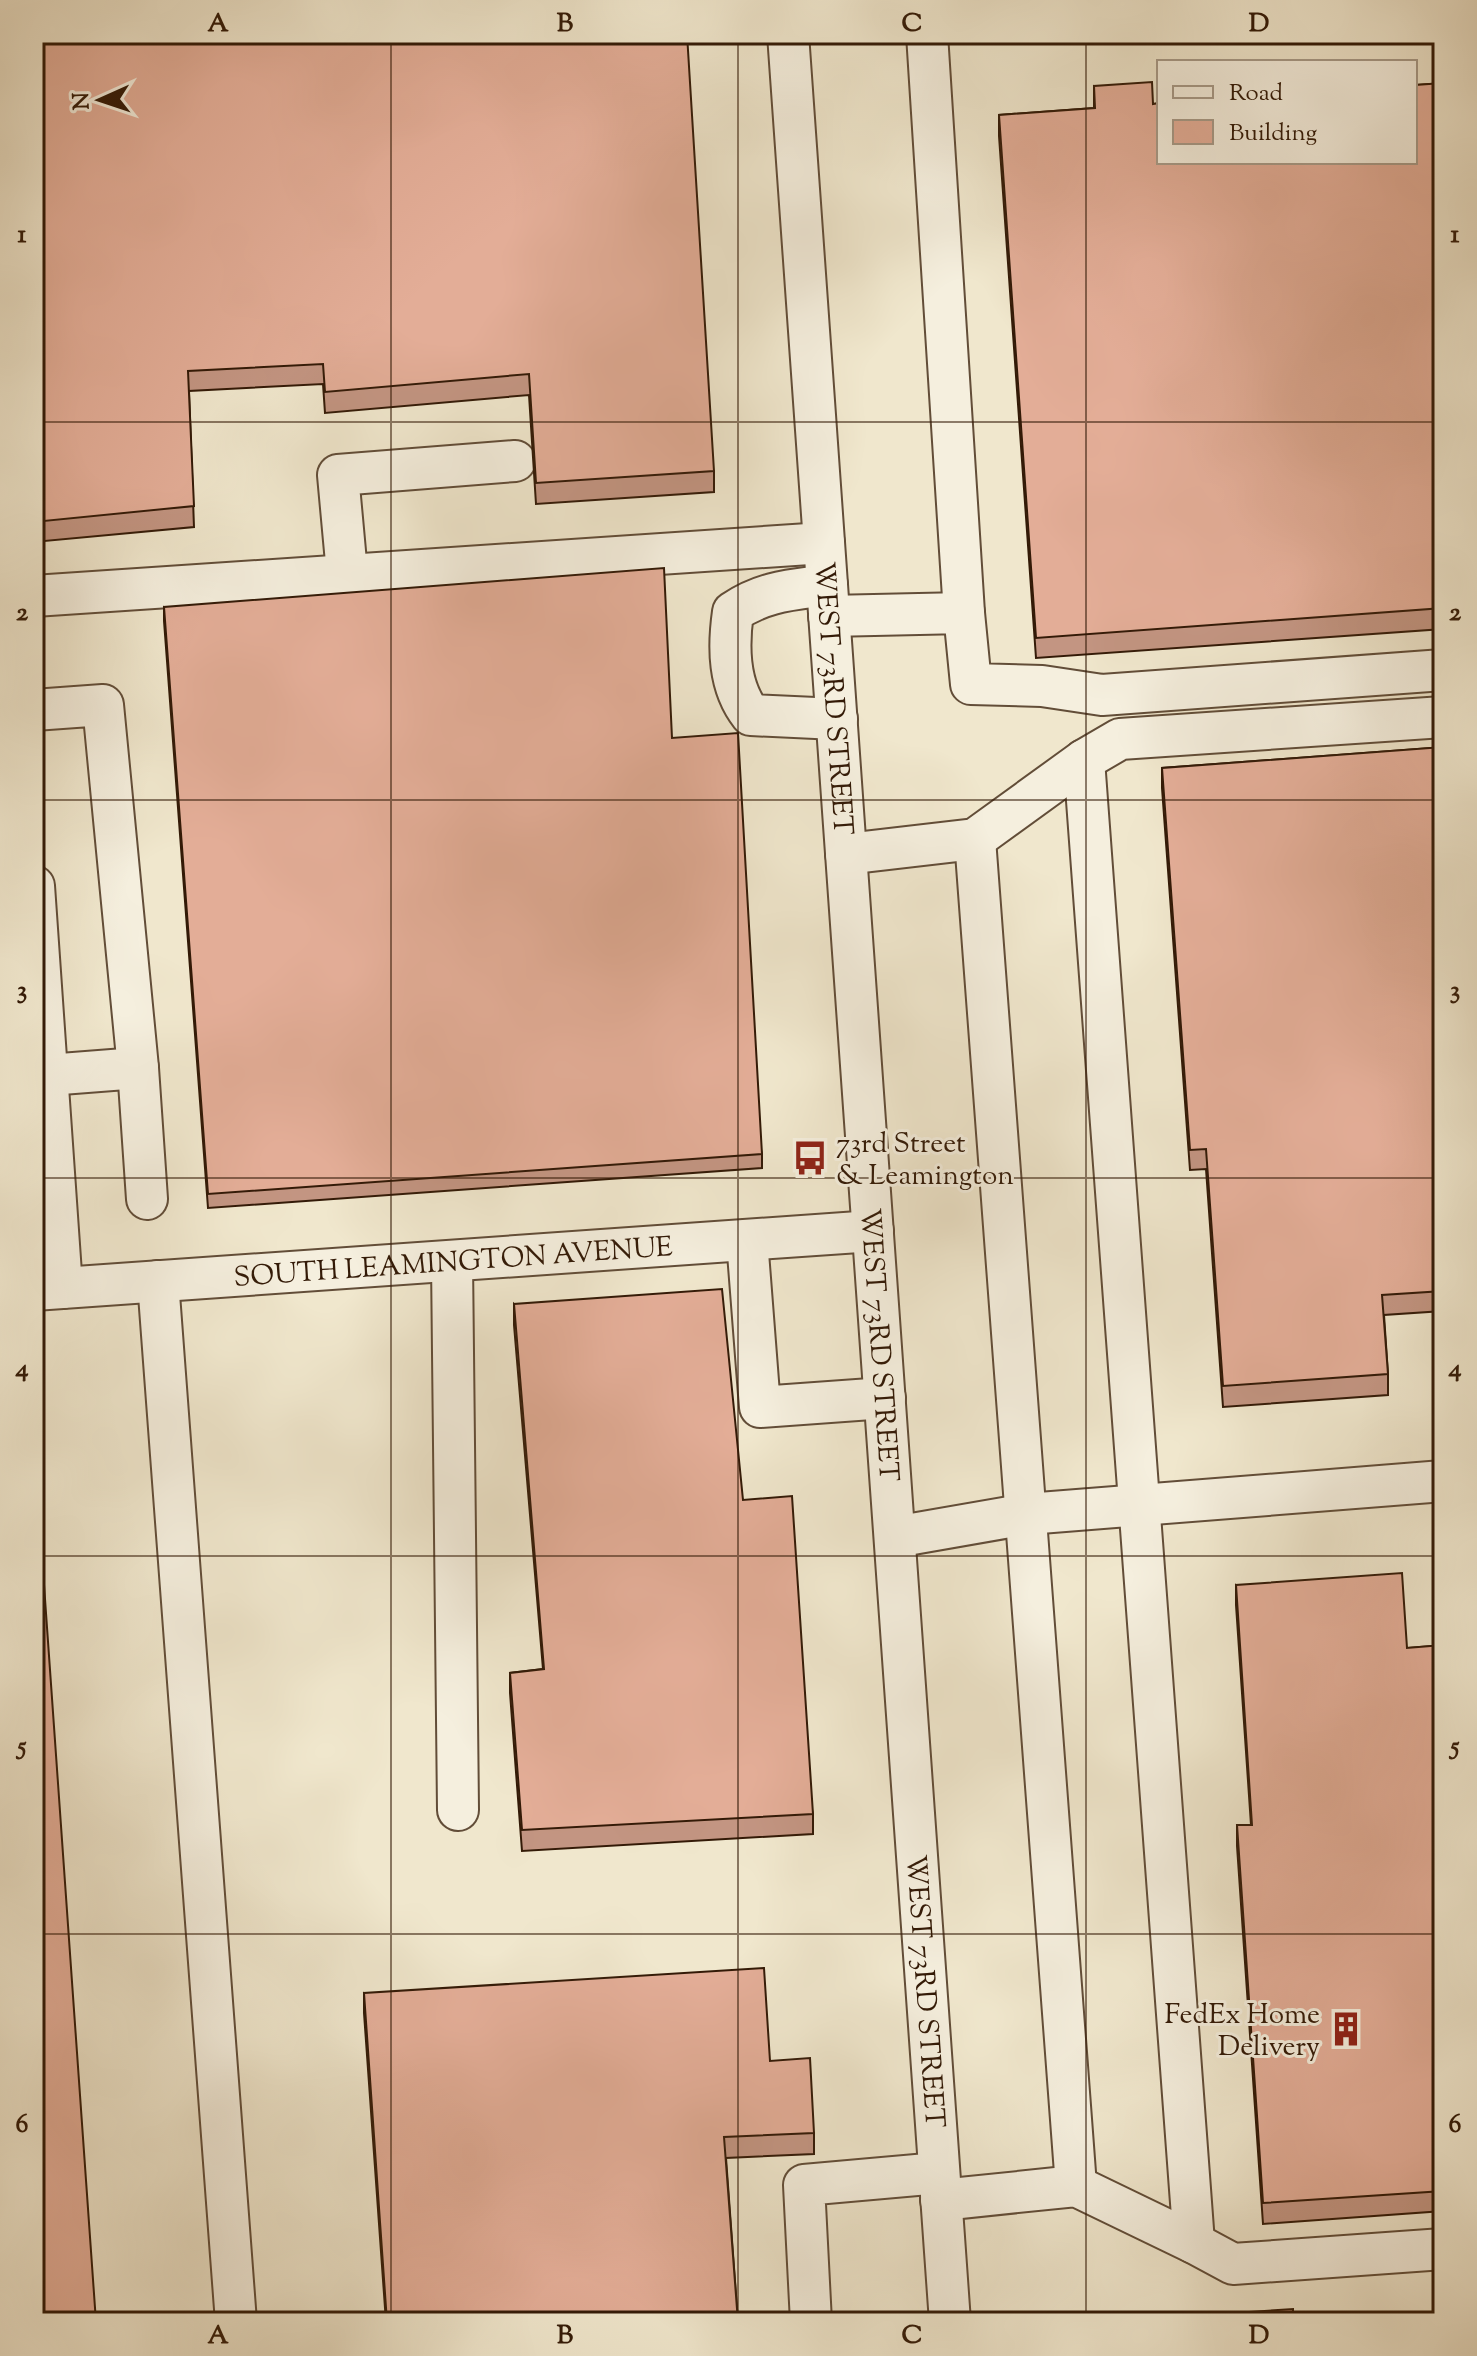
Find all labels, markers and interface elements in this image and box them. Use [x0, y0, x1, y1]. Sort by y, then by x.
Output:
text: A [207, 6, 229, 43]
text: B [557, 6, 574, 43]
text: C [902, 6, 922, 43]
text: D [1249, 6, 1269, 43]
north arrow [60, 60, 140, 140]
legend [1157, 60, 1417, 164]
text: Road [1229, 77, 1283, 111]
text: N [67, 91, 99, 110]
text: Building [1229, 117, 1318, 151]
text: 1 [18, 217, 27, 254]
text: 1 [1451, 217, 1460, 254]
street label: WEST 73RD STREET [802, 560, 862, 837]
text: 2 [16, 595, 29, 632]
text: 2 [1449, 595, 1462, 632]
text: 3 [17, 973, 27, 1010]
text: 3 [1450, 973, 1460, 1010]
place label: 73rd Street & Leamington [836, 1125, 1014, 1197]
bus stop icon: 73rd Street & Leamington [791, 1139, 829, 1177]
street label: WEST 73RD STREET [848, 1207, 907, 1483]
street label: SOUTH LEAMINGTON AVENUE [232, 1228, 674, 1299]
text: 4 [14, 1351, 29, 1388]
text: 4 [1447, 1351, 1462, 1388]
text: 5 [16, 1729, 27, 1766]
text: 5 [1449, 1729, 1460, 1766]
street label: WEST 73RD STREET [894, 1853, 953, 2130]
place label: FedEx Home Delivery [1164, 1996, 1320, 2068]
building icon: FedEx Home Delivery [1327, 2010, 1365, 2048]
text: 6 [16, 2107, 29, 2144]
text: 6 [1449, 2107, 1462, 2144]
text: A [207, 2318, 229, 2355]
text: B [557, 2318, 574, 2355]
text: C [902, 2318, 922, 2355]
text: D [1249, 2318, 1269, 2355]

